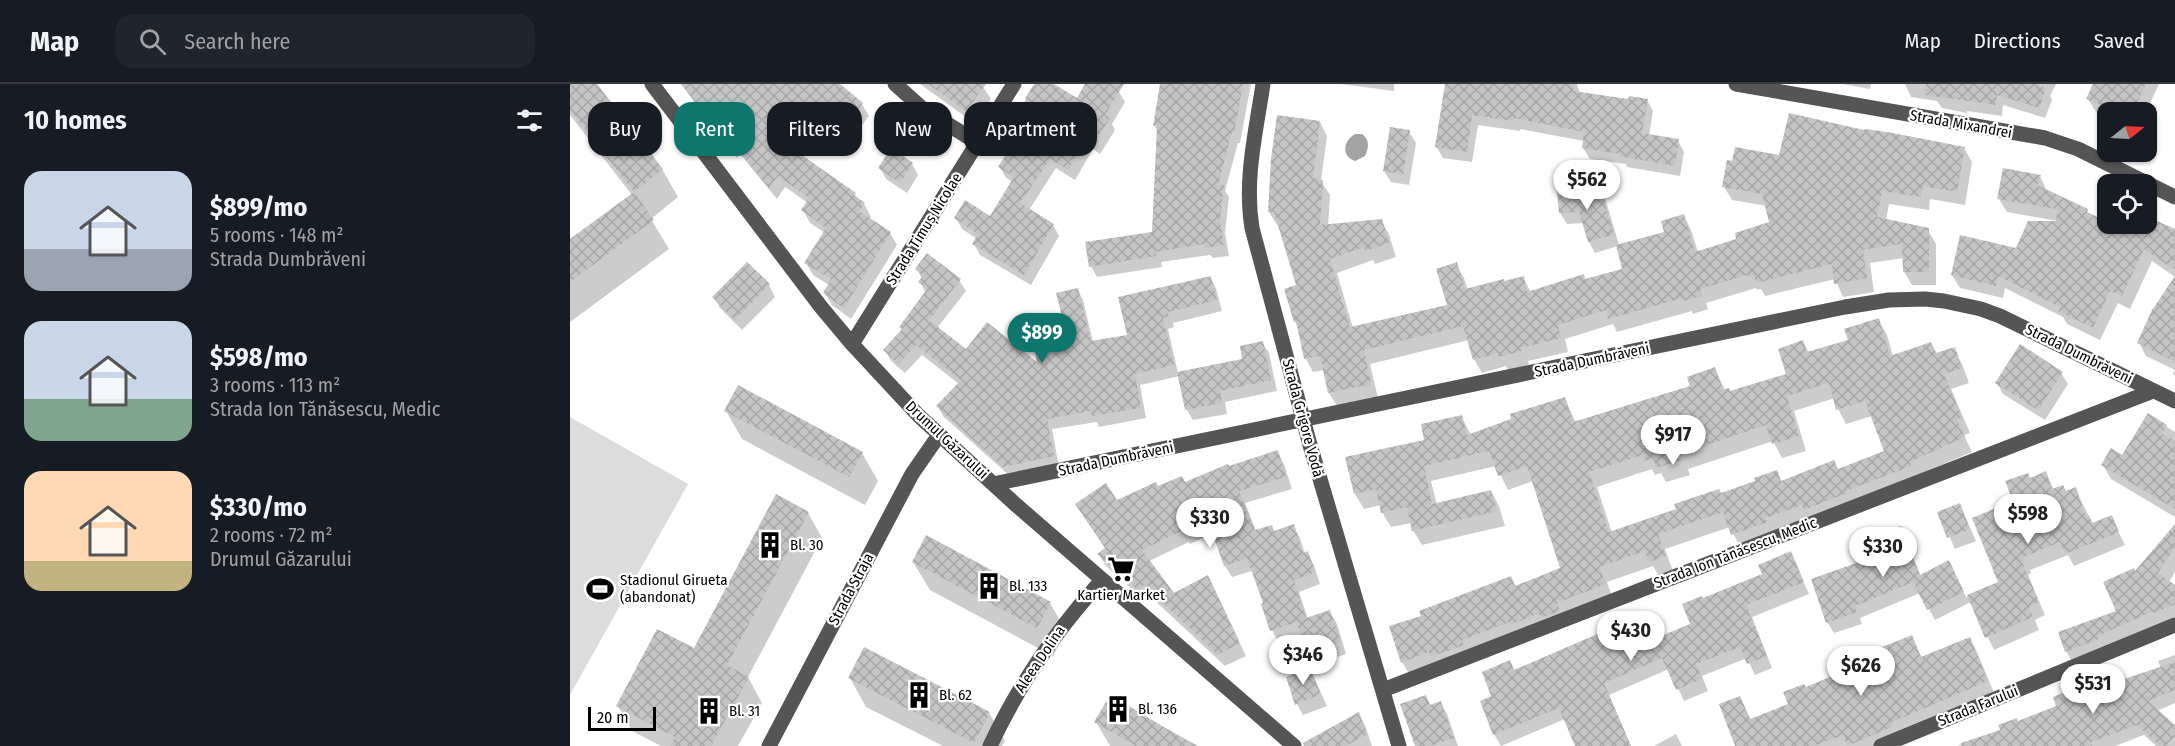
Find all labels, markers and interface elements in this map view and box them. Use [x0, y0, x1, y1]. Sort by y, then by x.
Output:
search box [115, 14, 535, 68]
text: Map [30, 25, 79, 58]
icon: search [136, 25, 169, 58]
text: Search here [184, 28, 290, 55]
text: Map [1904, 28, 1941, 54]
text: Directions [1974, 28, 2061, 54]
text: Saved [2094, 28, 2145, 54]
chip: Buy [588, 102, 662, 156]
chip: Rent [674, 102, 755, 156]
chip: Filters [767, 102, 862, 156]
chip: New [874, 102, 952, 156]
chip: Apartment [964, 102, 1097, 156]
north arrow [2097, 102, 2157, 162]
map controls [2097, 102, 2157, 234]
icon: filters [513, 104, 546, 137]
text: 10 homes [24, 105, 127, 136]
street label: Strada Mixandrei [1908, 106, 2014, 142]
pin: $562 [1551, 160, 1623, 211]
text: $562 [1567, 167, 1607, 191]
street label: Strada Timuș Nicolae [882, 170, 967, 289]
button: locate [2097, 174, 2157, 234]
text: $899/mo [210, 192, 307, 223]
icon: home [72, 195, 144, 267]
text: 5 rooms · 148 m² [210, 223, 344, 247]
text: Strada Dumbrăveni [210, 247, 366, 271]
pin: $899 [1006, 313, 1078, 364]
text: $899 [1022, 320, 1062, 344]
street label: Strada Dumbrăveni [2022, 320, 2136, 388]
street label: Strada Dumbrăveni [1533, 339, 1651, 381]
text: $598/mo [210, 342, 308, 373]
icon: home [72, 345, 144, 417]
street label: Strada Grigore Vodă [1279, 357, 1327, 479]
text: 3 rooms · 113 m² [210, 373, 340, 397]
text: Strada Ion Tănăsescu, Medic [210, 397, 440, 421]
street label: Drumul Găzarului [902, 397, 992, 483]
pin: $917 [1637, 415, 1709, 466]
text: $917 [1655, 422, 1691, 446]
street label: Strada Dumbrăveni [1057, 438, 1175, 480]
text: $330/mo [210, 492, 307, 523]
pin: $598 [1992, 494, 2064, 545]
icon: home [72, 495, 144, 567]
pin: $330 [1174, 498, 1246, 549]
text: $598 [2008, 501, 2048, 525]
text: $330 [1190, 505, 1230, 529]
street label: Strada Ion Tănăsescu, Medic [1651, 513, 1819, 592]
text: 2 rooms · 72 m² [210, 523, 332, 547]
pin: $330 [1847, 527, 1919, 578]
building icon: Bl. 30 [755, 530, 785, 560]
text: $330 [1863, 534, 1903, 558]
place label: Bl. 30 [790, 536, 824, 554]
text: Drumul Găzarului [210, 547, 352, 571]
street label: Strada Straja [825, 550, 877, 628]
supermarket icon: Kartier Market [1106, 554, 1136, 584]
place label: Stadionul Girueta (abandonat) [620, 571, 728, 606]
building icon: Bl. 133 [974, 571, 1004, 601]
sports icon: Stadionul Girueta (abandonat) [585, 574, 615, 604]
place label: Bl. 133 [1009, 577, 1048, 595]
place label: Kartier Market [1077, 586, 1165, 604]
pin: $430 [1595, 611, 1667, 662]
text: $430 [1611, 618, 1651, 642]
street label: Aleea Dolina [1011, 622, 1069, 696]
pin: $346 [1267, 635, 1339, 686]
text: $346 [1283, 642, 1323, 666]
pin: $626 [1825, 646, 1897, 697]
text: $626 [1841, 653, 1881, 677]
pin: $531 [2057, 664, 2129, 715]
text: $531 [2074, 671, 2112, 695]
building icon: Bl. 62 [904, 680, 934, 710]
street label: Strada Farului [1935, 682, 2021, 730]
place label: Bl. 62 [939, 686, 972, 704]
building icon: Bl. 136 [1103, 694, 1133, 724]
building icon: Bl. 31 [694, 696, 724, 726]
place label: Bl. 136 [1138, 700, 1177, 718]
place label: Bl. 31 [729, 702, 760, 720]
scale bar [588, 704, 656, 732]
text: 20 m [597, 708, 628, 727]

